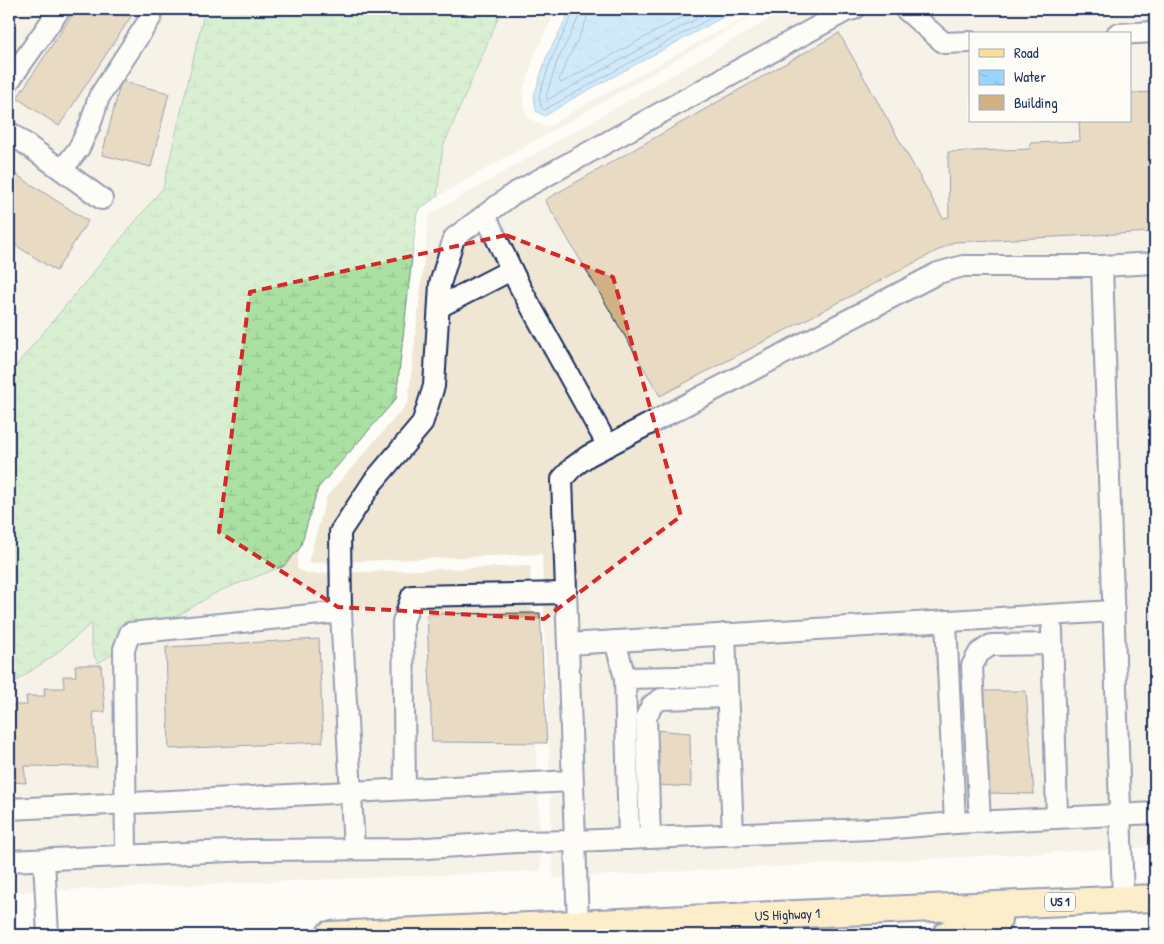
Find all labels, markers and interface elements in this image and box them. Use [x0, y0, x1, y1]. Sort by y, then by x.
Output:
legend [969, 32, 1132, 122]
text: Road [1014, 42, 1039, 63]
text: Water [1014, 66, 1046, 87]
text: Building [1014, 92, 1058, 113]
road number: US 1 [1045, 892, 1075, 912]
street label: US Highway 1 [754, 903, 821, 925]

